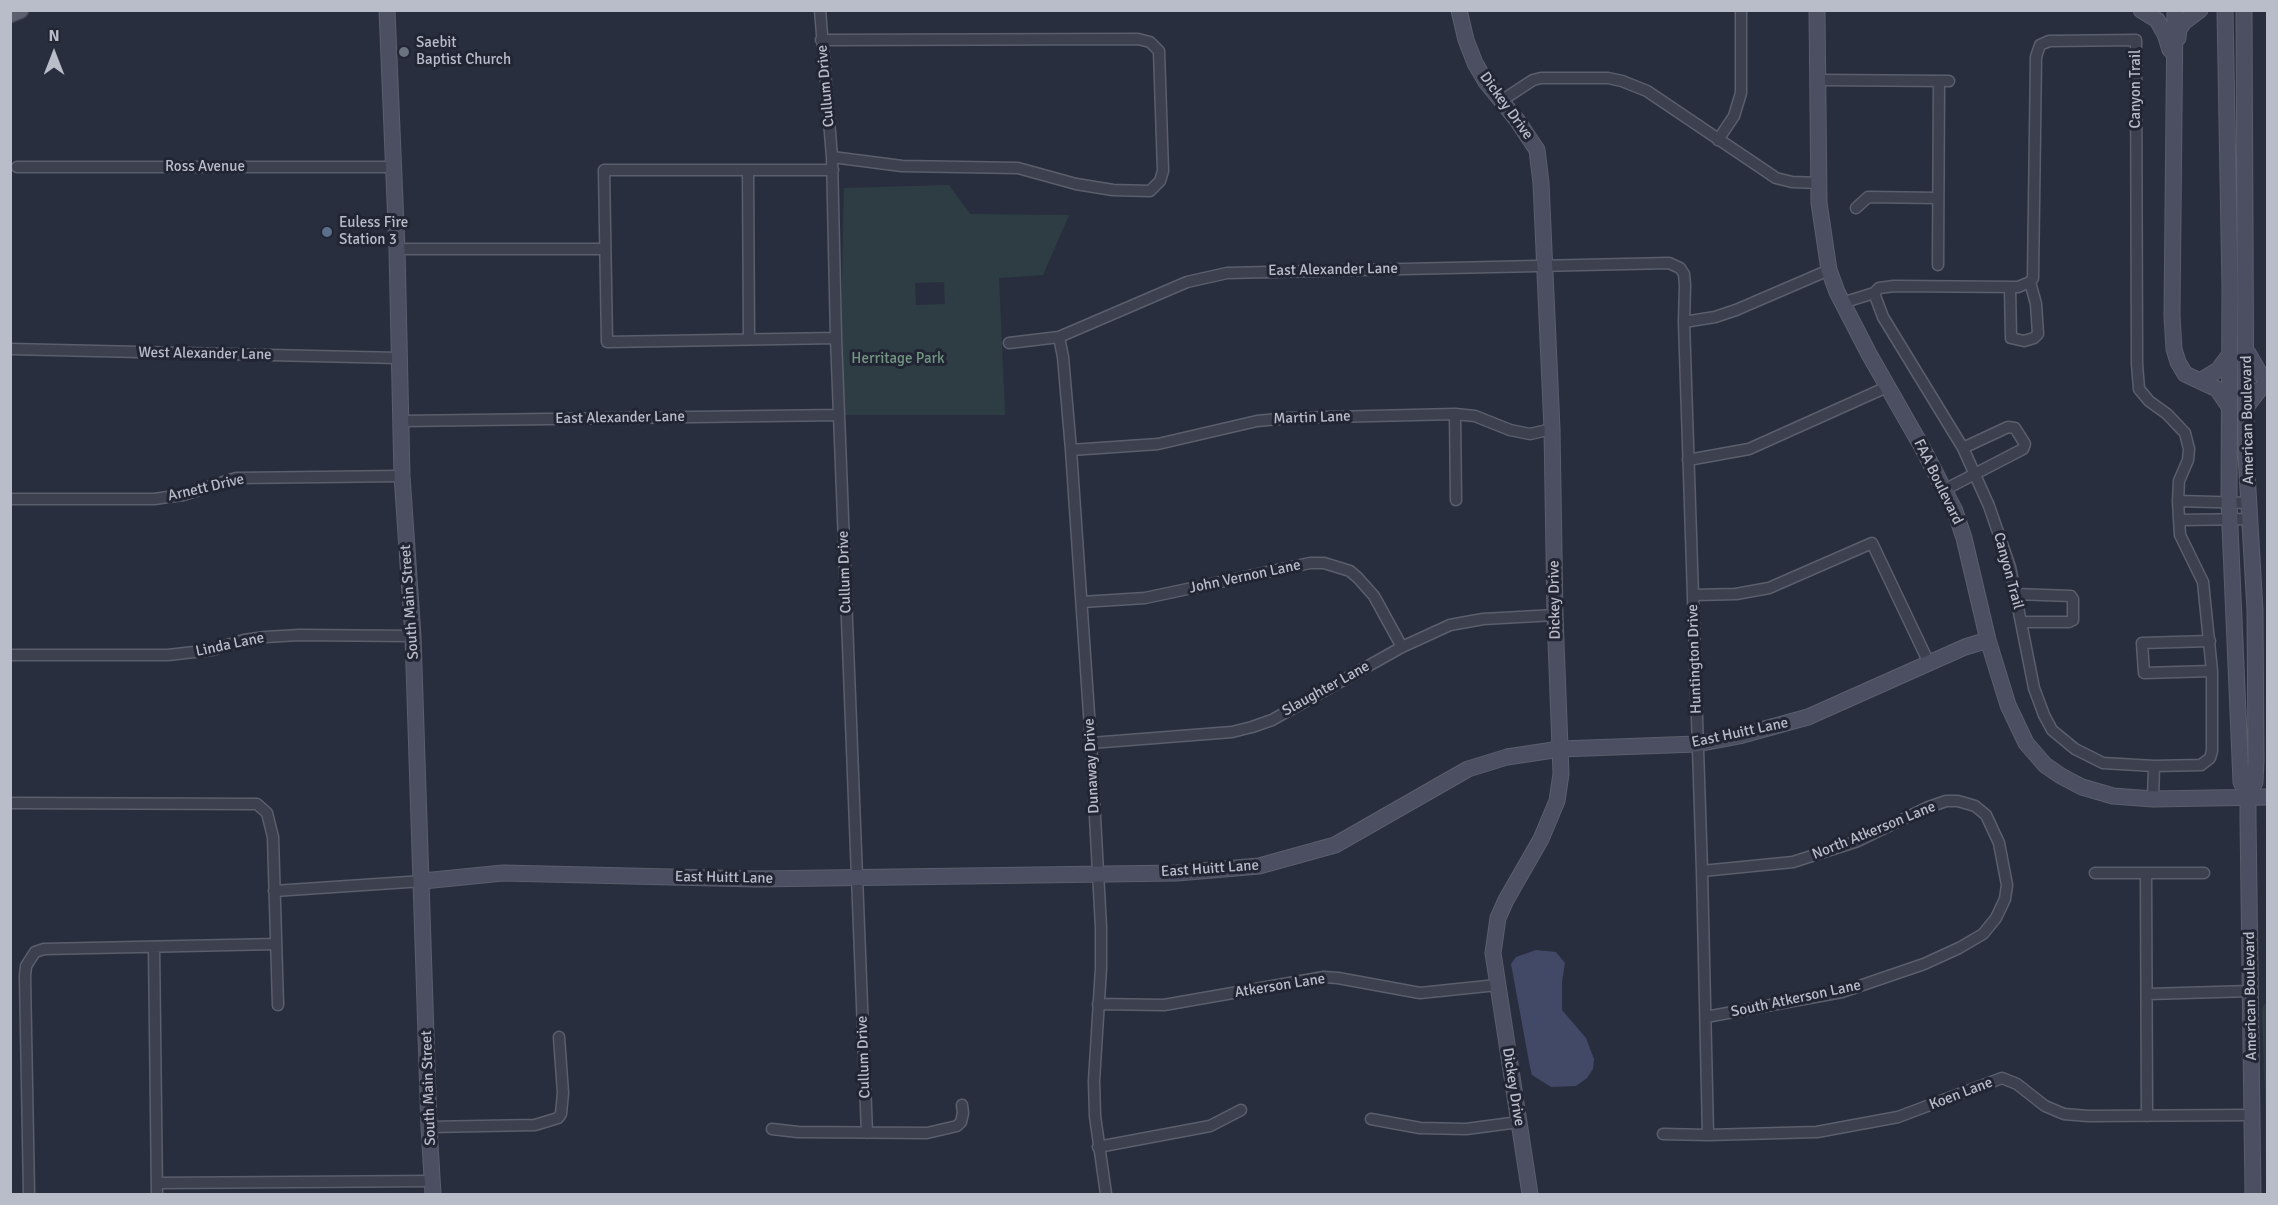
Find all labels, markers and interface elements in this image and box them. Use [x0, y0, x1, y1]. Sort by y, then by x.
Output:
north arrow [24, 24, 84, 84]
text: N [48, 26, 60, 46]
place label: Saebit Baptist Church [416, 34, 511, 69]
street label: Cullum Drive [813, 44, 839, 128]
marker: Saebit Baptist Church [397, 45, 411, 59]
street label: Canyon Trail [2127, 50, 2145, 128]
street label: Dickey Drive [1475, 69, 1537, 143]
street label: Ross Avenue [165, 158, 245, 176]
place label: Euless Fire Station 3 [339, 214, 408, 249]
marker: Euless Fire Station 3 [320, 225, 334, 239]
street label: East Alexander Lane [1268, 260, 1398, 280]
street label: West Alexander Lane [138, 344, 272, 364]
park label: Herritage Park [851, 350, 945, 368]
street label: American Boulevard [2238, 355, 2258, 485]
street label: East Alexander Lane [555, 408, 685, 428]
street label: Martin Lane [1273, 408, 1351, 428]
street label: FAA Boulevard [1910, 436, 1966, 528]
street label: Arnett Drive [166, 470, 246, 506]
street label: Cullum Drive [835, 530, 855, 614]
street label: Canyon Trail [1989, 531, 2027, 611]
street label: South Main Street [397, 544, 423, 660]
street label: John Vernon Lane [1188, 556, 1302, 598]
street label: Dickey Drive [1545, 560, 1565, 640]
street label: Huntington Drive [1684, 604, 1706, 714]
street label: Linda Lane [194, 629, 266, 661]
street label: Slaughter Lane [1279, 658, 1373, 720]
street label: East Huitt Lane [1690, 714, 1790, 752]
street label: Dunaway Drive [1081, 718, 1103, 814]
street label: North Atkerson Lane [1810, 798, 1938, 864]
street label: East Huitt Lane [1160, 857, 1260, 881]
street label: East Huitt Lane [675, 868, 773, 888]
street label: American Boulevard [2241, 931, 2261, 1061]
street label: Atkerson Lane [1234, 970, 1326, 1002]
street label: South Atkerson Lane [1729, 976, 1863, 1022]
street label: Cullum Drive [854, 1015, 874, 1099]
street label: South Main Street [418, 1030, 440, 1146]
street label: Dickey Drive [1498, 1046, 1528, 1128]
street label: Koen Lane [1927, 1074, 1995, 1114]

